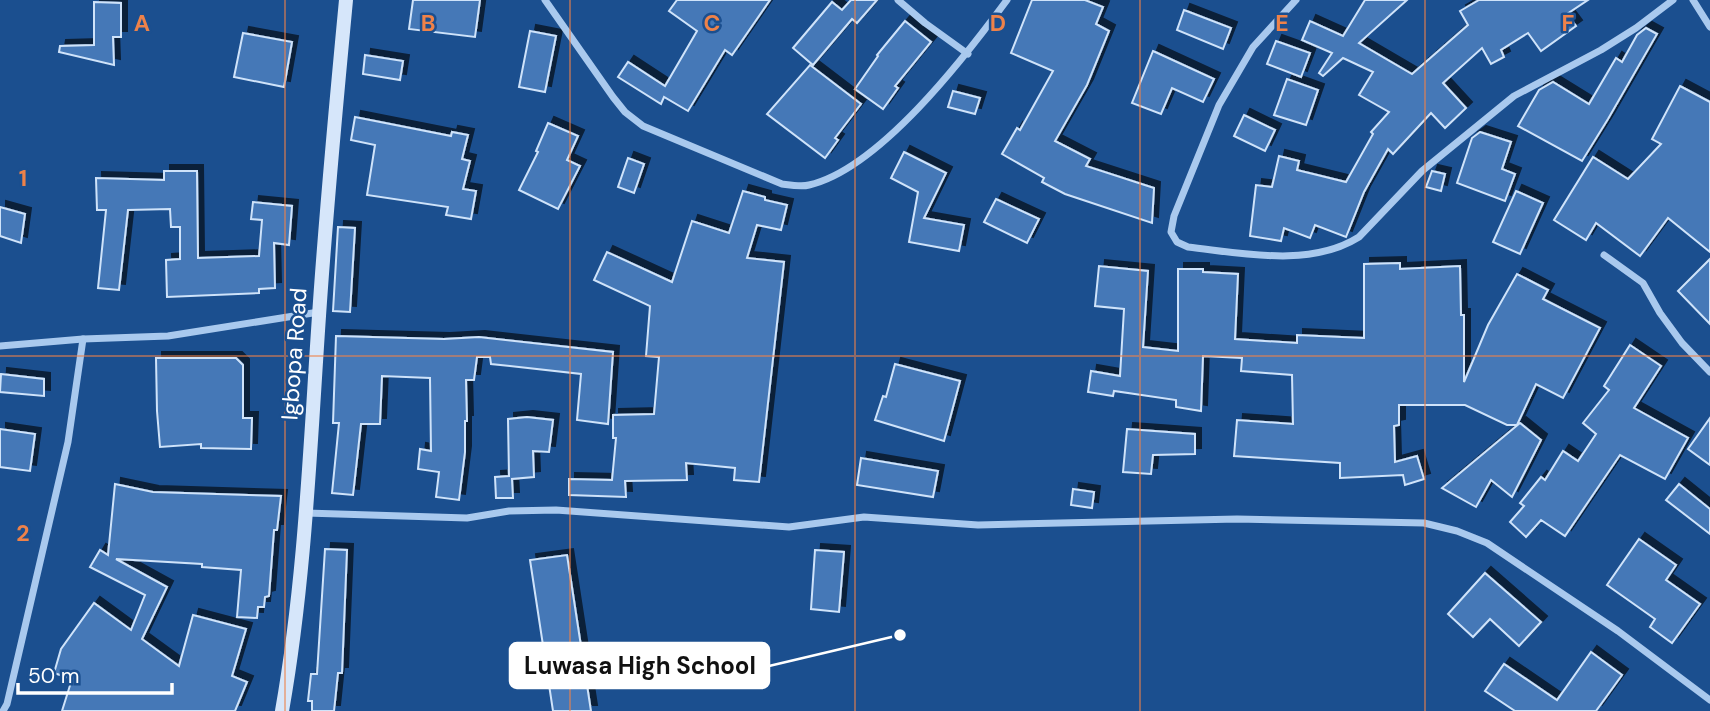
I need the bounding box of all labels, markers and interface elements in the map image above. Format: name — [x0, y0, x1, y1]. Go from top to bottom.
text: A — [134, 8, 150, 38]
text: B — [421, 8, 435, 38]
text: C — [704, 8, 720, 38]
text: D — [990, 8, 1006, 38]
text: E — [1275, 8, 1289, 38]
text: F — [1562, 8, 1575, 38]
text: 1 — [19, 163, 27, 193]
street label: Igbopa Road — [274, 287, 314, 421]
text: 2 — [16, 518, 30, 548]
callout: Luwasa High School — [510, 643, 769, 688]
text: Luwasa High School — [524, 650, 756, 681]
scale bar — [18, 652, 172, 696]
text: 50 m — [28, 662, 79, 690]

